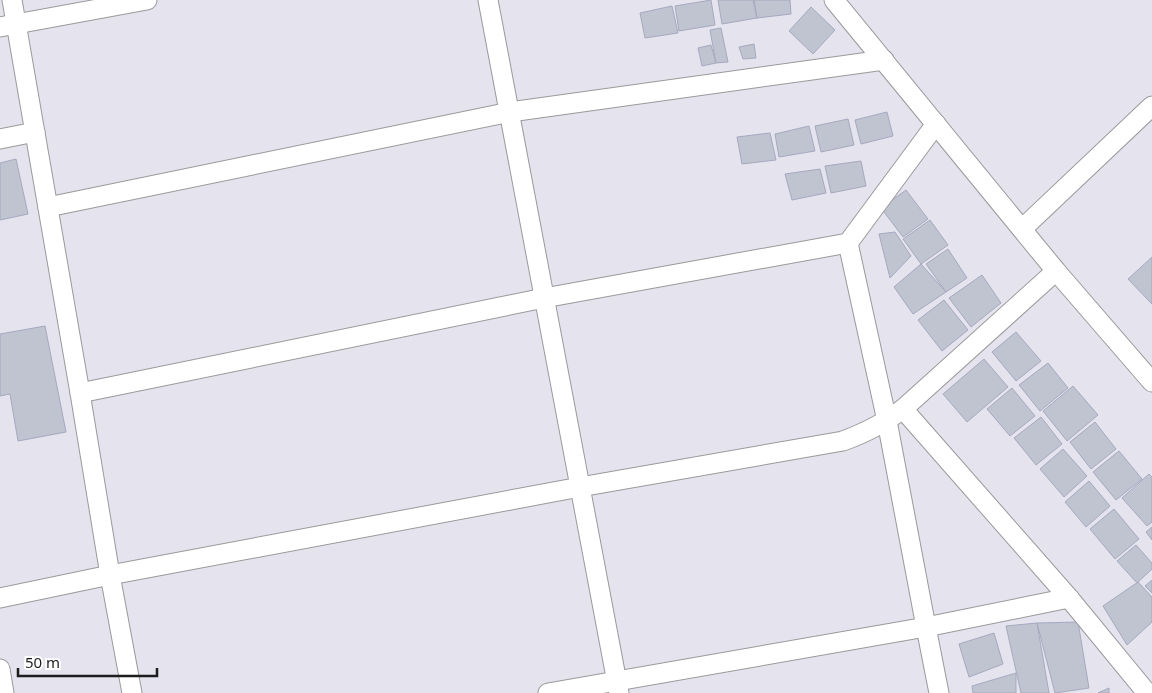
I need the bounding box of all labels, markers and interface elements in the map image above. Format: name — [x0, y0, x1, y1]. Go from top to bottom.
scale bar — [18, 646, 156, 678]
text: 50 m — [25, 652, 60, 672]

